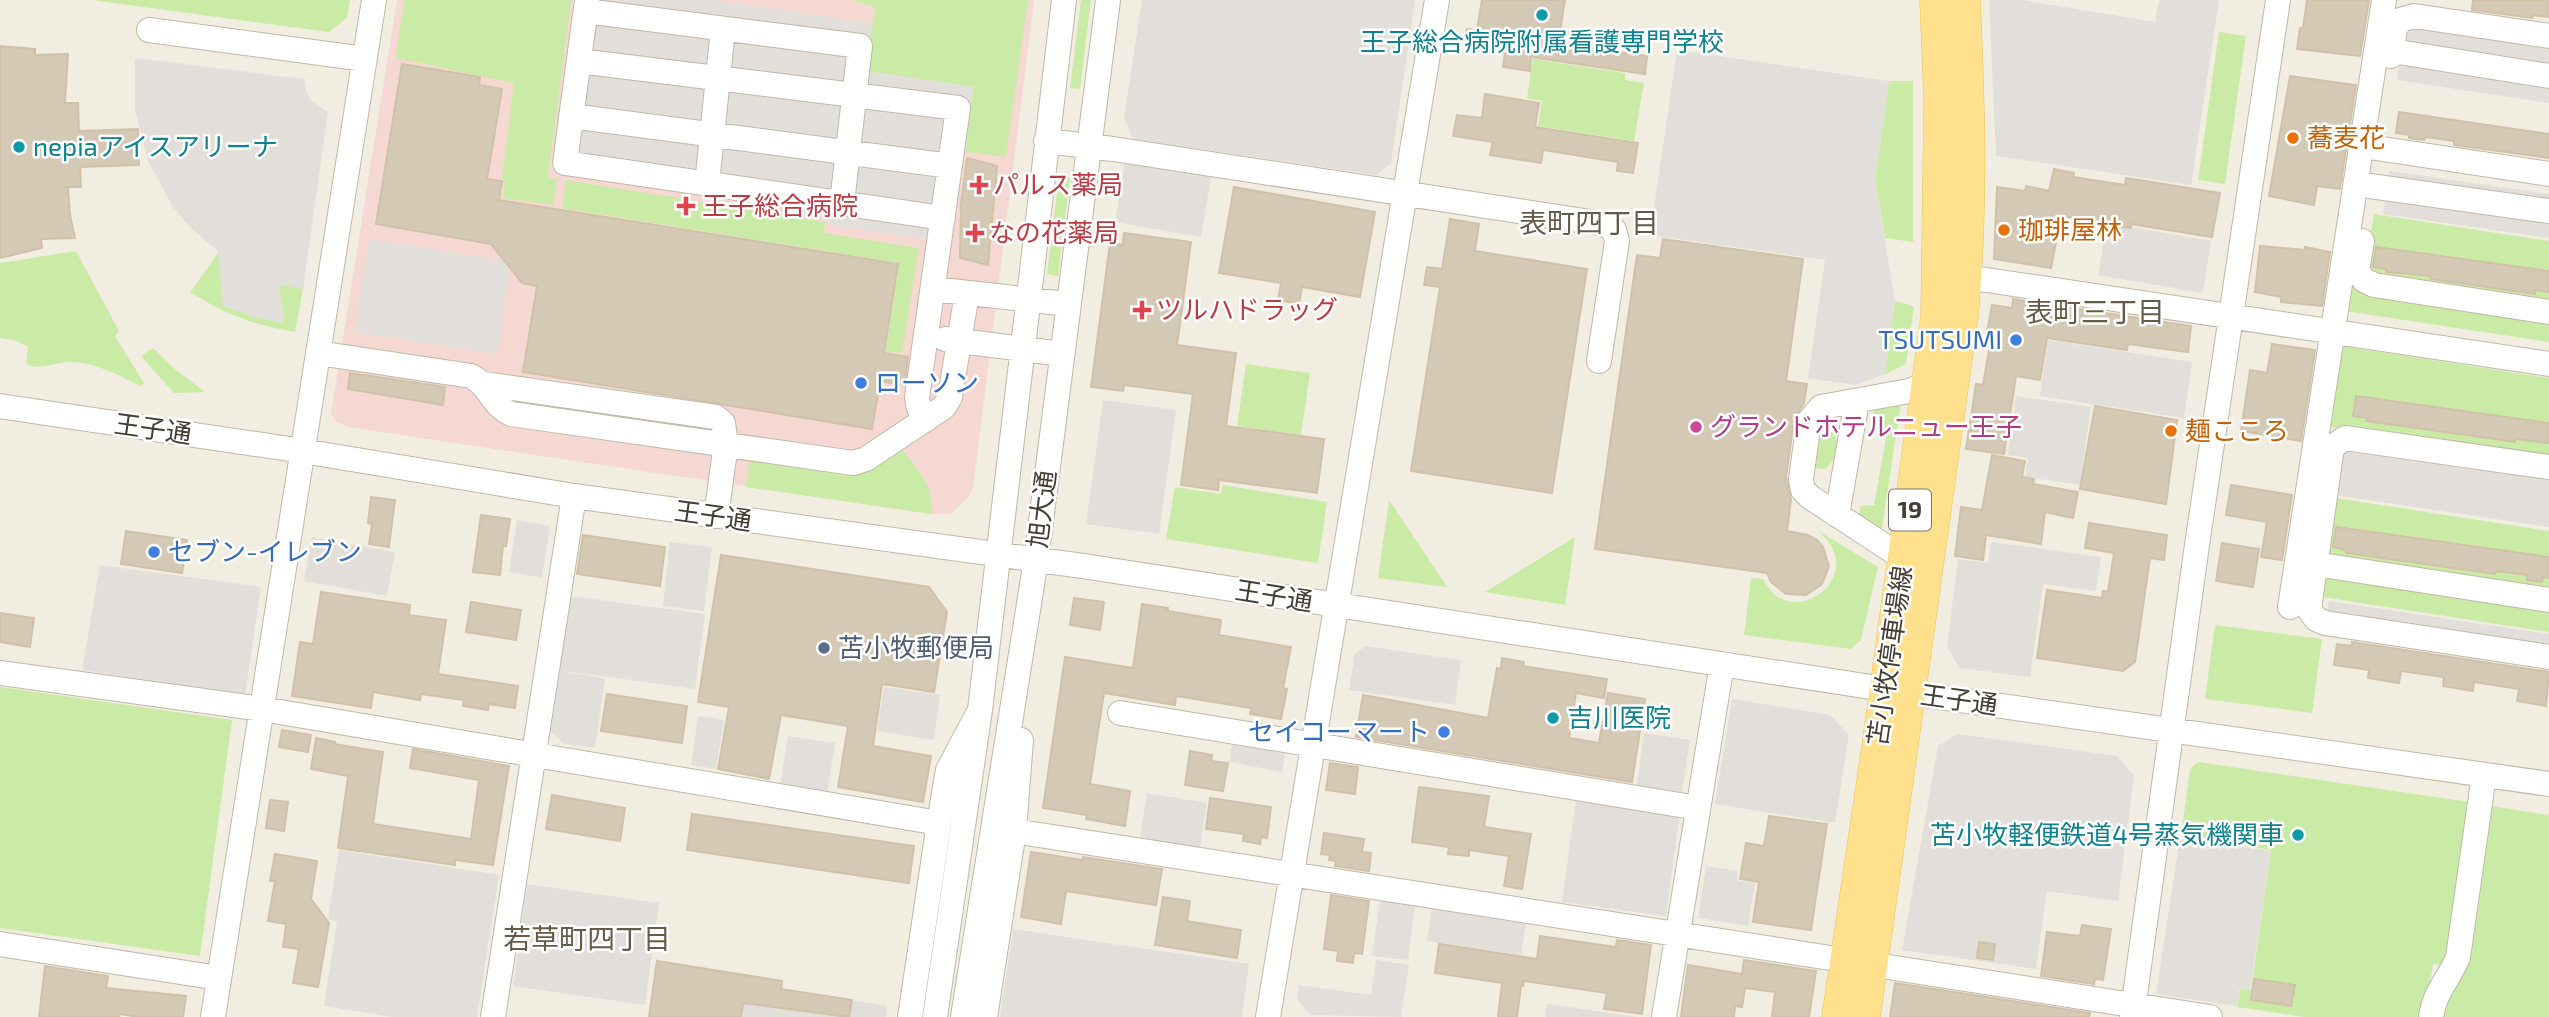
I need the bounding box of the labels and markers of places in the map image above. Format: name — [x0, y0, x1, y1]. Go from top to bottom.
marker: 王子総合病院附属看護専門学校 — [1534, 7, 1550, 23]
place label: 王子総合病院附属看護専門学校 — [1360, 25, 1724, 56]
place label: 蕎麦花 — [2307, 121, 2385, 152]
place label: nepiaアイスアリーナ — [33, 130, 278, 161]
marker: 蕎麦花 — [2285, 130, 2301, 146]
marker: nepiaアイスアリーナ — [11, 139, 27, 155]
place label: パルス薬局 — [993, 168, 1123, 199]
marker: パルス薬局 — [971, 177, 987, 193]
place label: 王子総合病院 — [702, 189, 858, 220]
marker: 王子総合病院 — [676, 196, 696, 216]
place label: 珈琲屋林 — [2018, 213, 2122, 244]
place label: なの花薬局 — [989, 216, 1119, 247]
marker: 珈琲屋林 — [1996, 222, 2012, 238]
marker: なの花薬局 — [967, 225, 983, 241]
place label: ツルハドラッグ — [1156, 293, 1338, 324]
marker: ツルハドラッグ — [1134, 302, 1150, 318]
place label: TSUTSUMI — [1878, 323, 2002, 354]
marker: TSUTSUMI — [2008, 332, 2024, 348]
place label: ローソン — [875, 366, 979, 397]
marker: ローソン — [853, 375, 869, 391]
place label: グランドホテルニュー王子 — [1710, 410, 2022, 441]
place label: 麺こころ — [2185, 414, 2289, 445]
marker: グランドホテルニュー王子 — [1688, 419, 1704, 435]
marker: 麺こころ — [2163, 423, 2179, 439]
place label: セブン-イレブン — [168, 535, 362, 566]
marker: セブン-イレブン — [146, 544, 162, 560]
place label: 苫小牧郵便局 — [838, 631, 994, 662]
marker: 苫小牧郵便局 — [816, 640, 832, 656]
place label: 吉川医院 — [1567, 701, 1671, 732]
marker: 吉川医院 — [1545, 710, 1561, 726]
place label: セイコーマート — [1248, 715, 1430, 746]
marker: セイコーマート — [1436, 724, 1452, 740]
place label: 苫小牧軽便鉄道4号蒸気機関車 — [1930, 818, 2284, 849]
marker: 苫小牧軽便鉄道4号蒸気機関車 — [2290, 827, 2306, 843]

